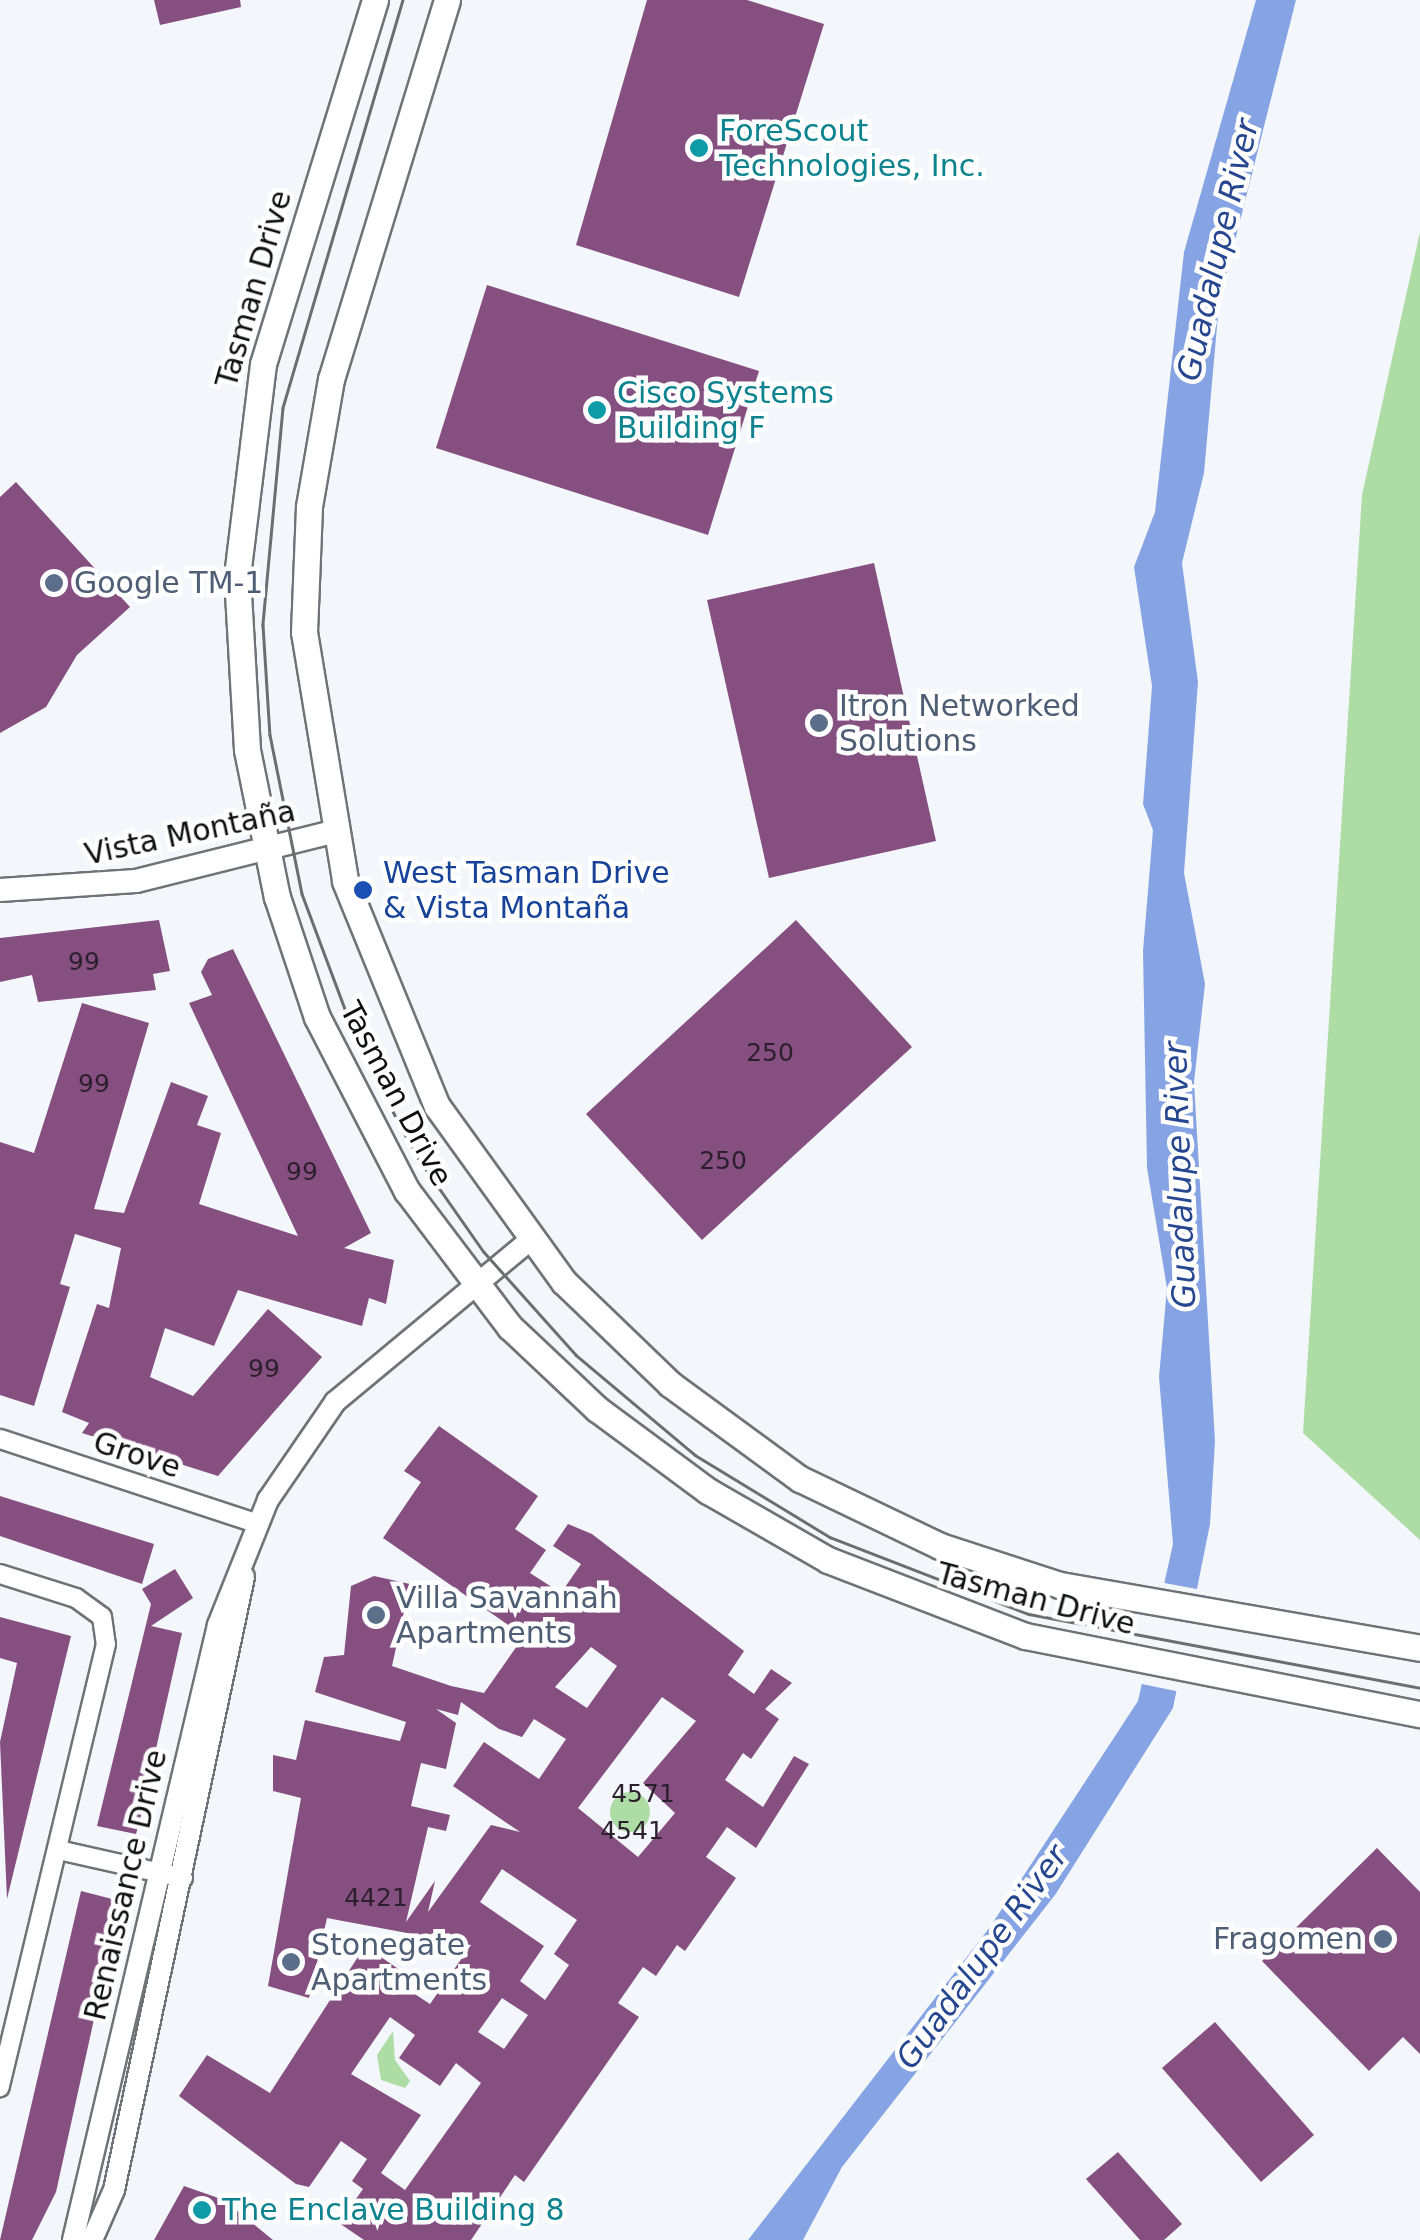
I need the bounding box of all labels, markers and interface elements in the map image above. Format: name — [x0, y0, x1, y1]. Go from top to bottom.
place label: ForeScout Technologies, Inc. — [719, 113, 985, 184]
water label: Guadalupe River — [1169, 116, 1267, 384]
marker: ForeScout Technologies, Inc. — [688, 137, 710, 159]
street label: Tasman Drive — [209, 186, 299, 392]
place label: Cisco Systems Building F — [617, 375, 834, 446]
marker: Cisco Systems Building F — [586, 399, 608, 421]
place label: Google TM-1 — [74, 565, 263, 601]
marker: Google TM-1 — [43, 572, 65, 594]
place label: Itron Networked Solutions — [839, 688, 1080, 758]
marker: Itron Networked Solutions — [808, 712, 830, 734]
street label: Vista Montaña — [81, 793, 299, 873]
place label: West Tasman Drive & Vista Montaña — [383, 855, 670, 926]
marker: West Tasman Drive & Vista Montaña — [352, 879, 374, 901]
house number: 99 — [68, 947, 100, 977]
street label: Tasman Drive — [332, 996, 460, 1192]
house number: 250 — [746, 1038, 794, 1068]
water label: Guadalupe River — [1156, 1041, 1204, 1309]
house number: 99 — [78, 1069, 110, 1099]
house number: 250 — [699, 1146, 747, 1176]
house number: 99 — [286, 1157, 318, 1187]
house number: 99 — [248, 1354, 280, 1384]
street label: Grove — [89, 1424, 185, 1486]
street label: Tasman Drive — [933, 1555, 1139, 1643]
place label: Villa Savannah Apartments — [396, 1580, 618, 1650]
marker: Villa Savannah Apartments — [365, 1604, 387, 1626]
street label: Renaissance Drive — [77, 1746, 175, 2024]
house number: 4571 — [611, 1779, 675, 1809]
house number: 4541 — [600, 1816, 664, 1846]
water label: Guadalupe River — [888, 1838, 1076, 2076]
house number: 4421 — [344, 1883, 408, 1913]
place label: Fragomen — [1213, 1921, 1363, 1957]
place label: Stonegate Apartments — [311, 1927, 487, 1998]
marker: Fragomen — [1372, 1928, 1394, 1950]
marker: Stonegate Apartments — [280, 1951, 302, 1973]
place label: The Enclave Building 8 — [222, 2192, 565, 2228]
marker: The Enclave Building 8 — [191, 2199, 213, 2221]

